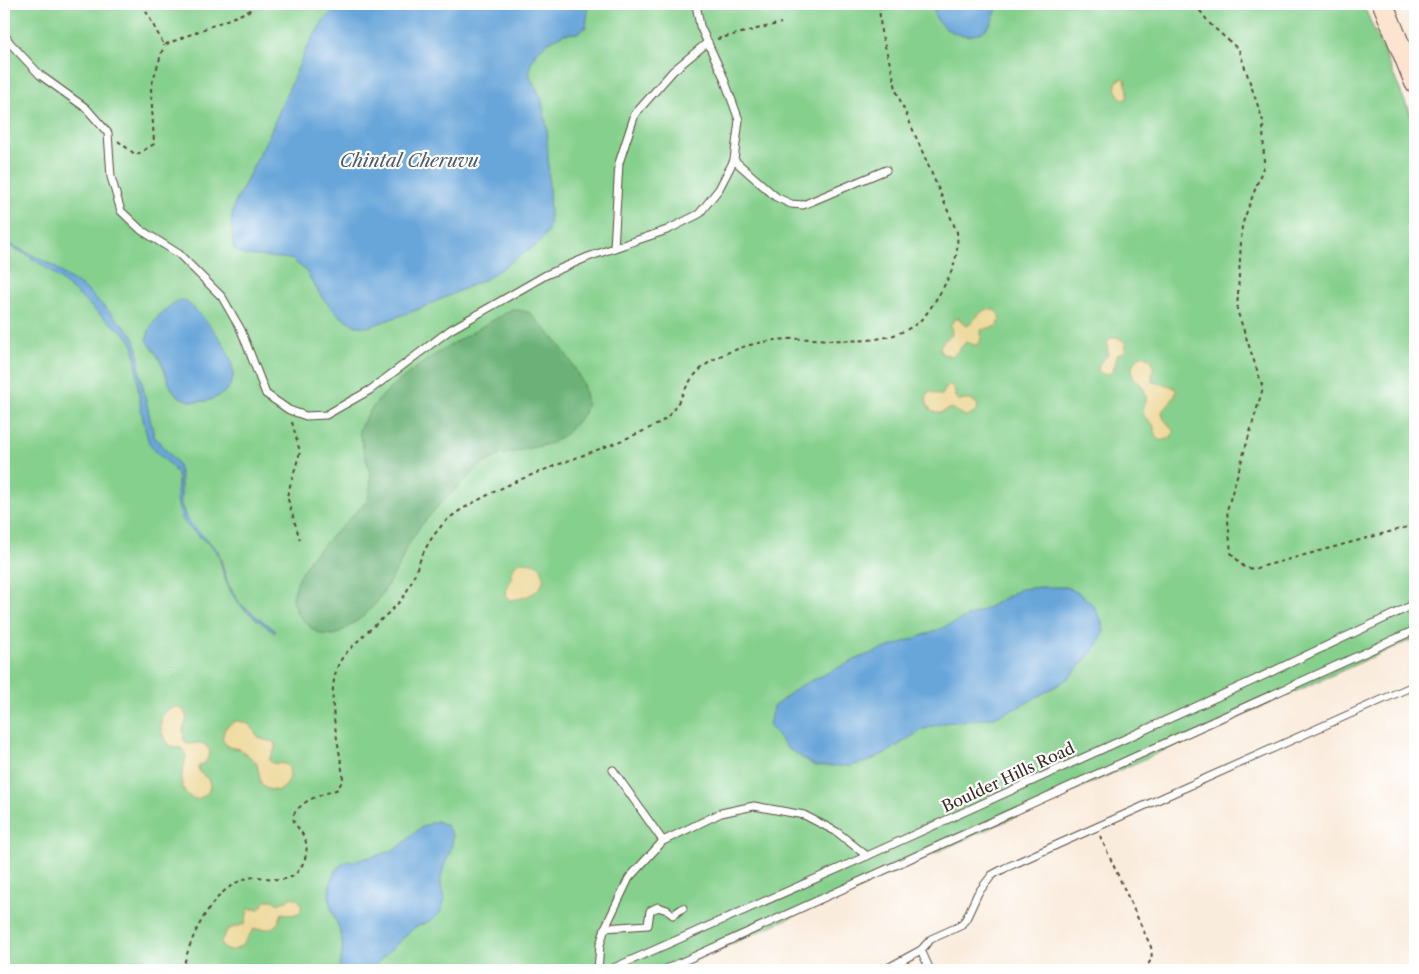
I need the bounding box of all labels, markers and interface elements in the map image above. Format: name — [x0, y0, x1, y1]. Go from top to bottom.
water label: Chintal Cheruvu — [340, 150, 479, 172]
street label: Boulder Hills Road — [939, 737, 1078, 816]

